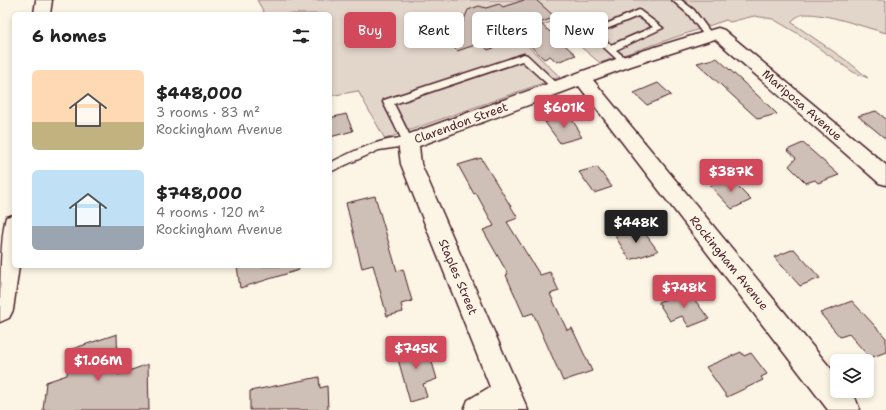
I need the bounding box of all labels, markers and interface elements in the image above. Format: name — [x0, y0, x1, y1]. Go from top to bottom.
chip: Buy — [344, 12, 396, 48]
chip: Rent — [404, 12, 464, 48]
chip: Filters — [472, 12, 542, 48]
chip: New — [550, 12, 608, 48]
text: 6 homes — [32, 25, 107, 47]
icon: filters — [290, 25, 312, 47]
street label: Mariposa Avenue — [759, 66, 845, 144]
text: $448,000 — [156, 82, 242, 104]
icon: home — [64, 86, 112, 134]
pin: $601K — [536, 95, 592, 129]
street label: Clarendon Street — [412, 99, 510, 147]
text: $601K — [543, 99, 585, 116]
text: 3 rooms · 83 m² — [156, 104, 260, 121]
text: Rockingham Avenue — [156, 121, 283, 138]
pin: $387K — [703, 159, 759, 193]
text: $387K — [709, 163, 753, 180]
text: $748,000 — [156, 182, 242, 204]
icon: home — [64, 186, 112, 234]
text: 4 rooms · 120 m² — [156, 204, 265, 221]
pin: $448K — [608, 210, 664, 244]
street label: Rockingham Avenue — [686, 213, 772, 314]
text: $448K — [614, 214, 658, 231]
text: Rockingham Avenue — [156, 221, 283, 238]
street label: Staples Street — [435, 237, 481, 317]
pin: $748K — [656, 275, 712, 309]
text: $748K — [662, 279, 706, 296]
pin: $745K — [388, 336, 444, 370]
text: $745K — [394, 340, 438, 357]
pin: $1.06M — [65, 348, 131, 382]
text: $1.06M — [74, 352, 122, 369]
map controls — [830, 354, 874, 398]
button: layers — [830, 354, 874, 398]

